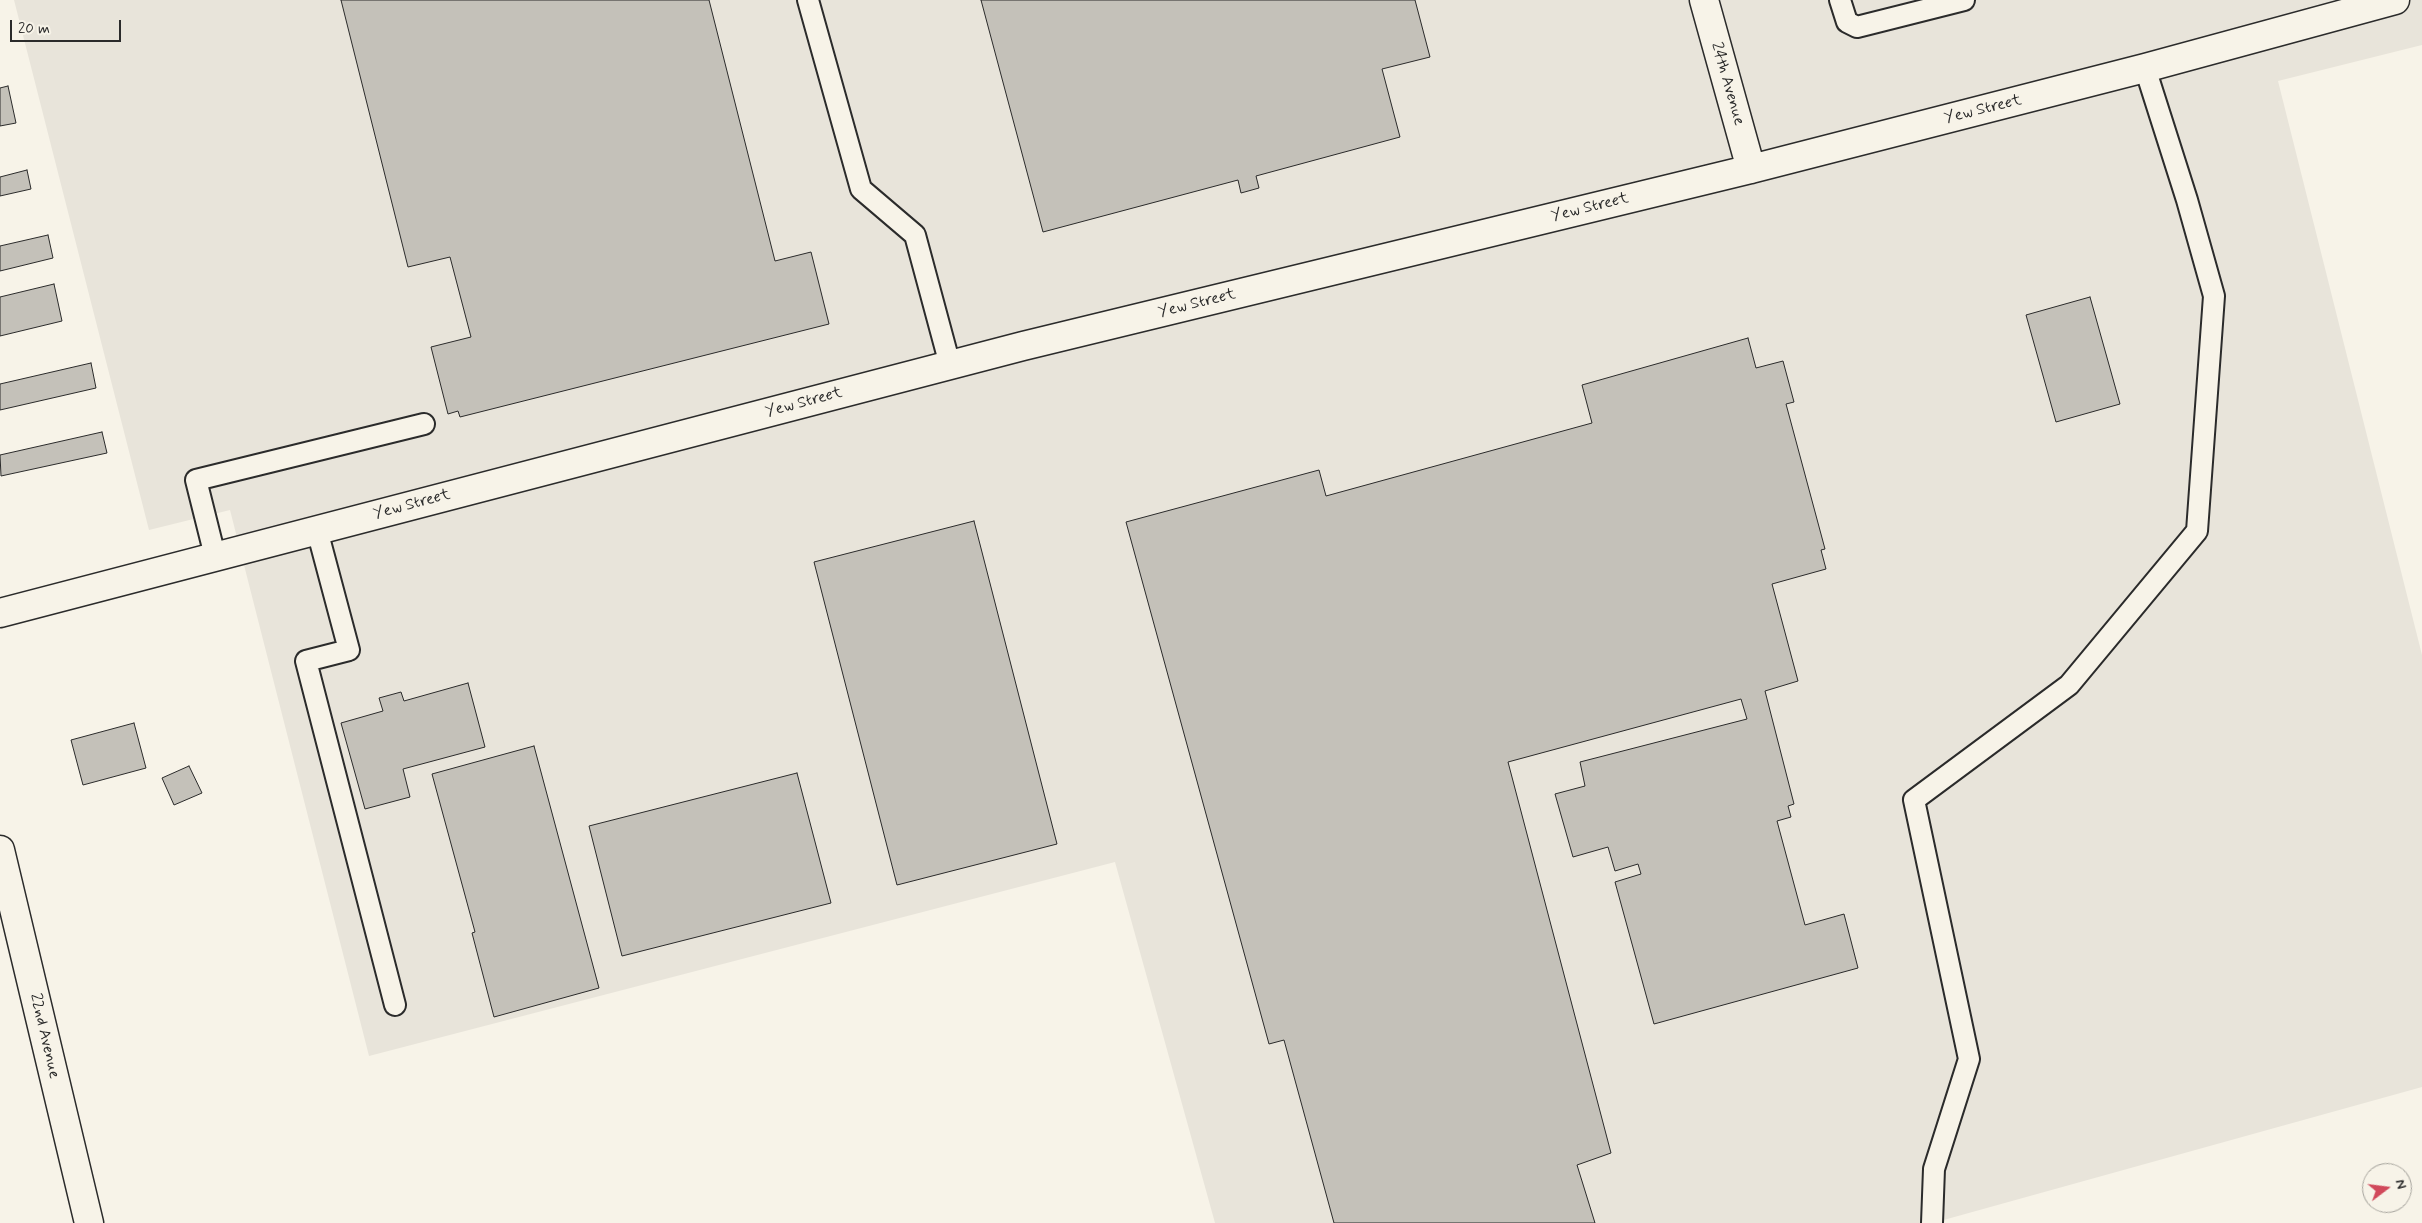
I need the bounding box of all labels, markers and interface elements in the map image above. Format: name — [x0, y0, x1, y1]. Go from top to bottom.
scale bar — [12, 10, 124, 42]
text: 20 m — [18, 19, 50, 39]
street label: 24th Avenue — [1706, 40, 1748, 128]
street label: Yew Street — [1942, 91, 2024, 129]
street label: Yew Street — [1549, 189, 1631, 227]
street label: Yew Street — [1156, 285, 1238, 323]
street label: Yew Street — [763, 384, 845, 422]
street label: Yew Street — [371, 486, 453, 524]
street label: 22nd Avenue — [25, 992, 63, 1080]
north arrow — [2362, 1163, 2412, 1213]
text: N — [2391, 1178, 2410, 1191]

